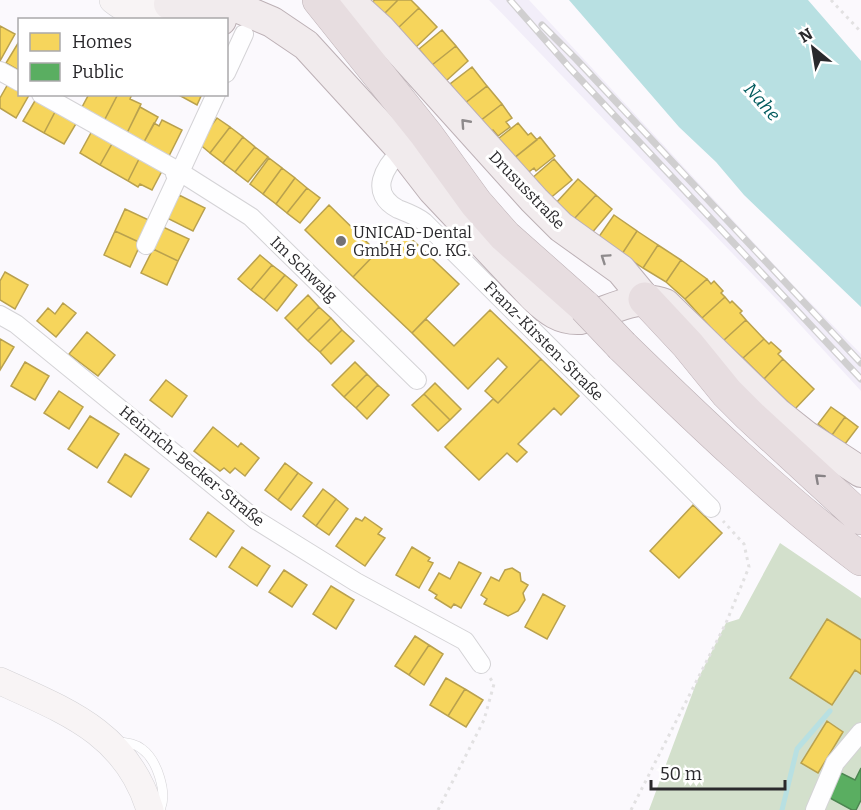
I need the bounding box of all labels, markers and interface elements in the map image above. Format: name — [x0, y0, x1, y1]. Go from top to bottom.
legend — [18, 18, 228, 96]
north arrow — [783, 18, 843, 78]
text: N — [796, 24, 816, 47]
text: Homes — [72, 31, 132, 53]
text: Public — [72, 61, 124, 83]
water label: Nahe — [739, 78, 785, 126]
one-way arrow — [461, 120, 472, 130]
street label: Drususstraße — [485, 147, 569, 233]
place label: UNICAD-Dental GmbH & Co. KG. — [353, 223, 472, 260]
street label: Im Schwalg — [267, 232, 341, 306]
marker: UNICAD-Dental GmbH & Co. KG. — [334, 234, 348, 248]
one-way arrow — [600, 254, 611, 265]
street label: Franz-Kirsten-Straße — [480, 277, 608, 405]
street label: Heinrich-Becker-Straße — [116, 402, 268, 530]
one-way arrow — [815, 474, 825, 485]
scale bar — [651, 753, 784, 791]
text: 50 m — [660, 763, 702, 785]

